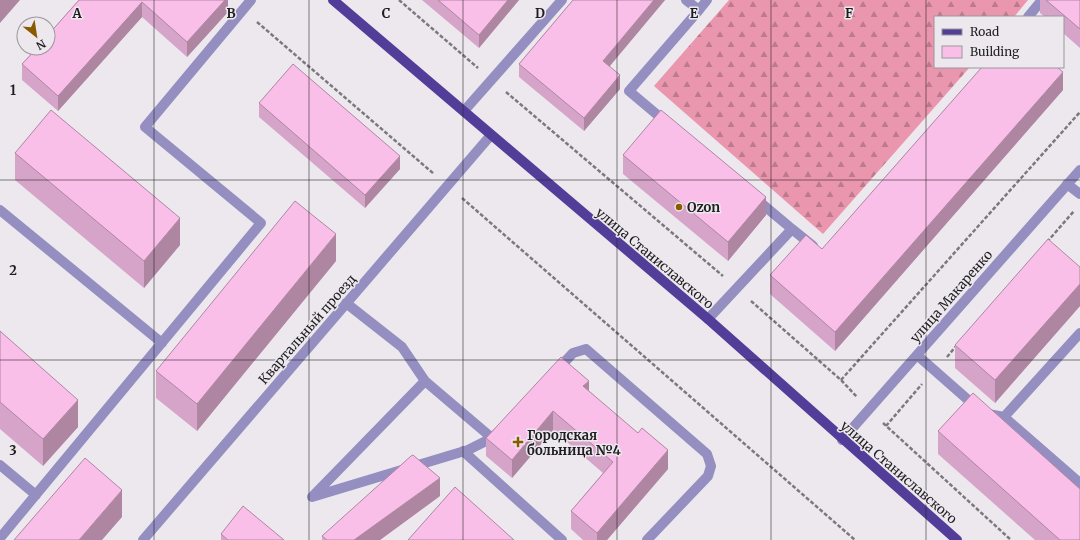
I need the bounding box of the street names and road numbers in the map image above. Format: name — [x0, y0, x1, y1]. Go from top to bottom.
street label: улица Станиславского — [592, 204, 717, 313]
street label: улица Макаренко — [906, 246, 997, 346]
street label: Квартальный проезд — [255, 271, 360, 388]
street label: улица Станиславского — [837, 417, 961, 528]

